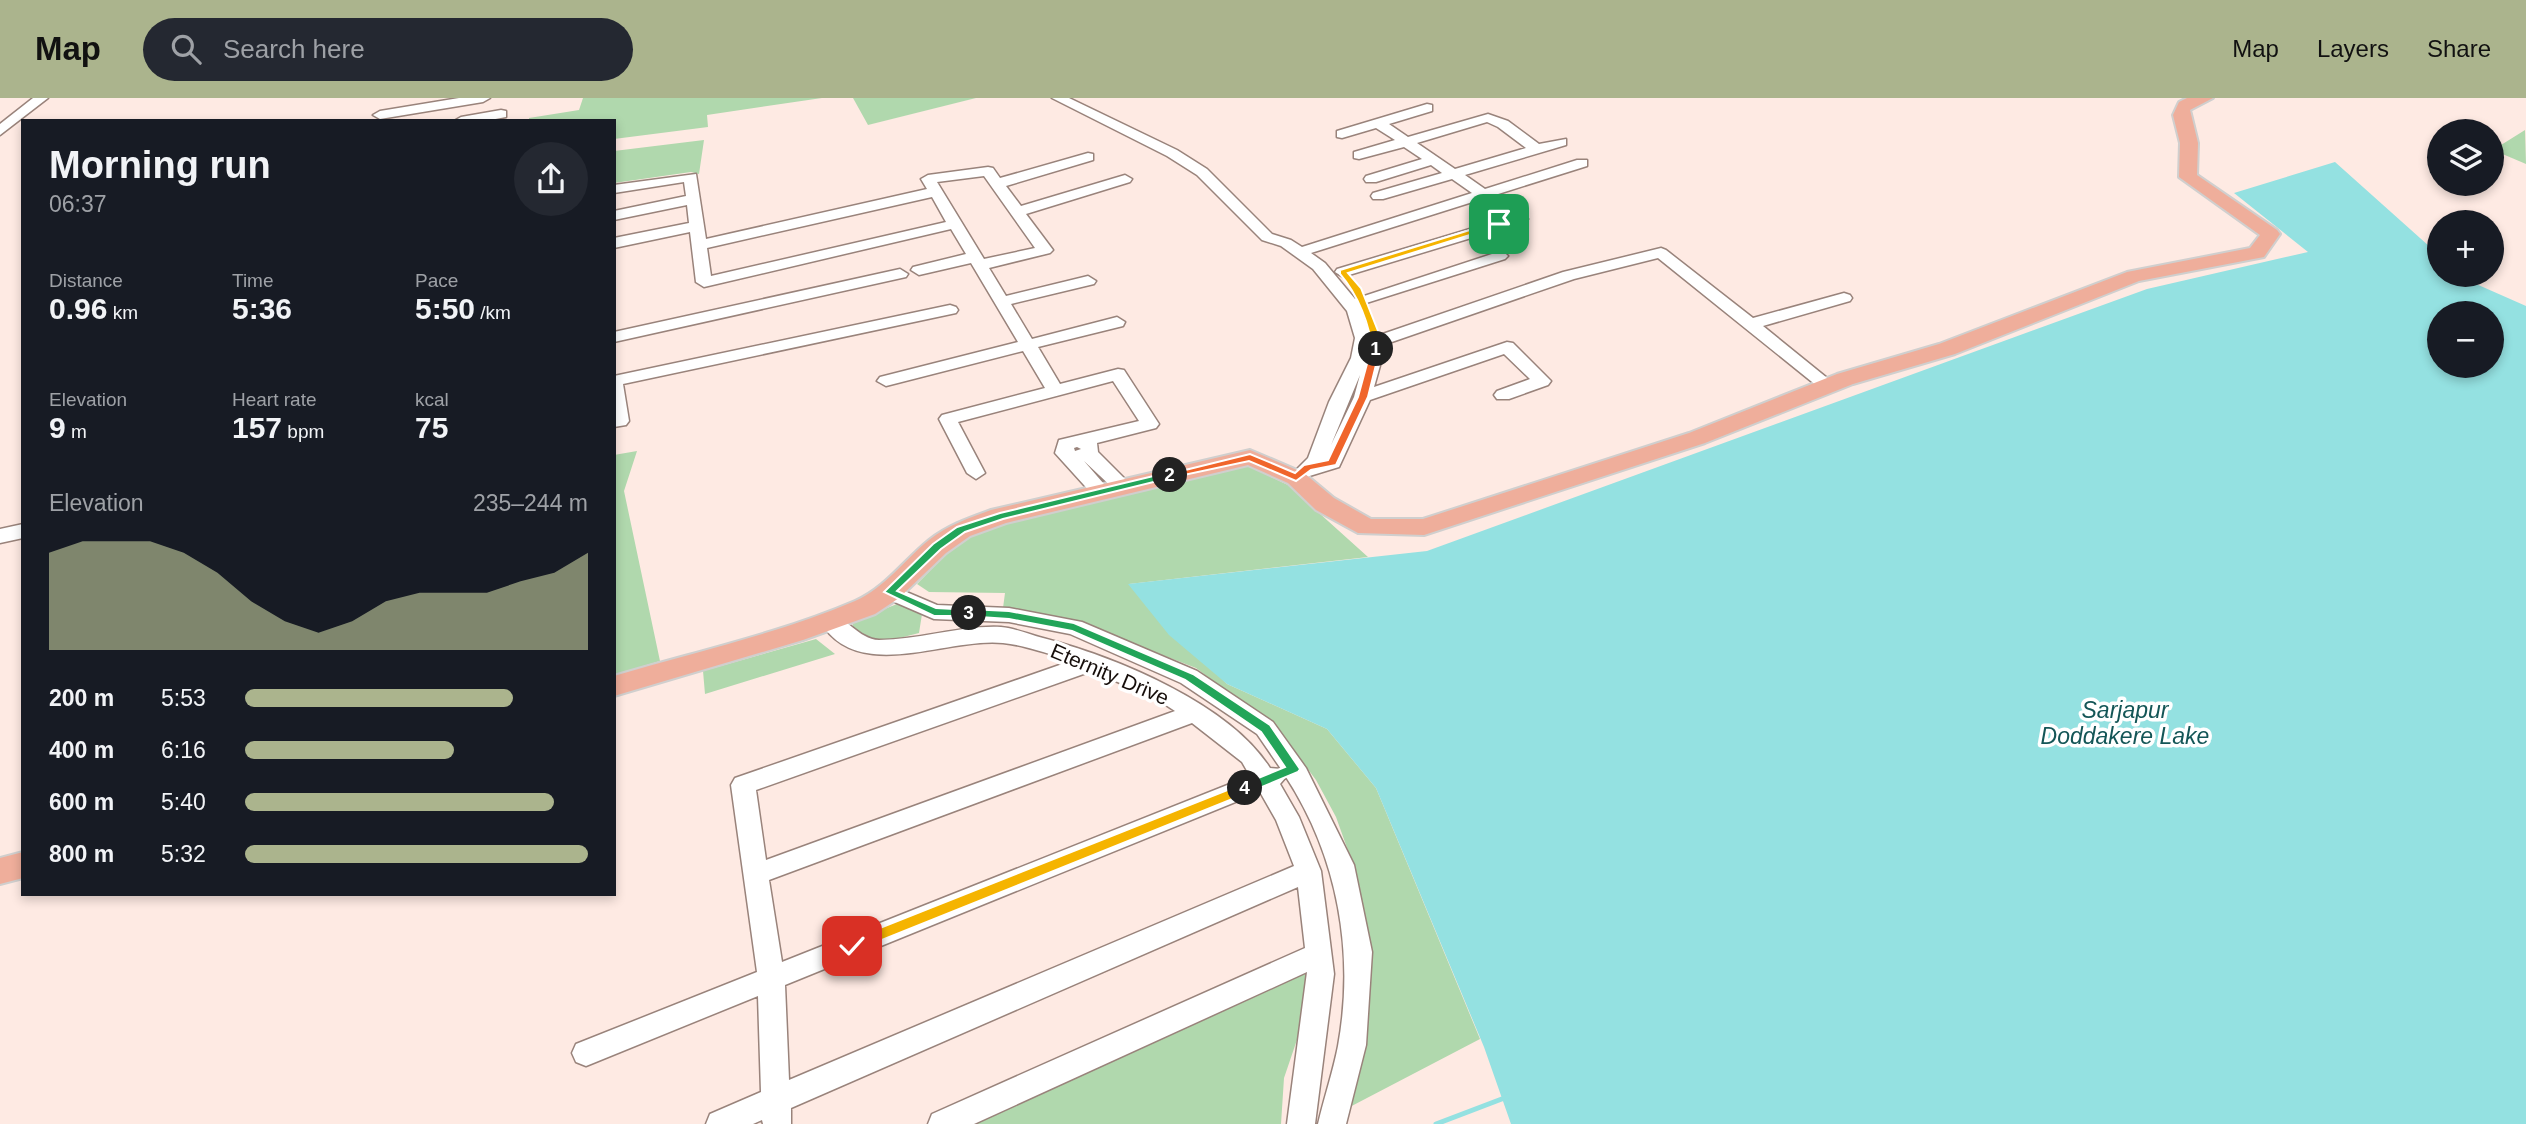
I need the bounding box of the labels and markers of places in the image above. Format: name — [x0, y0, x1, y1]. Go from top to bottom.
pin — [1469, 194, 1529, 254]
pin: 1 — [1358, 331, 1394, 366]
pin: 2 — [1152, 458, 1188, 492]
pin: 3 — [951, 596, 986, 630]
pin: 4 — [1228, 770, 1262, 806]
pin — [822, 916, 882, 976]

